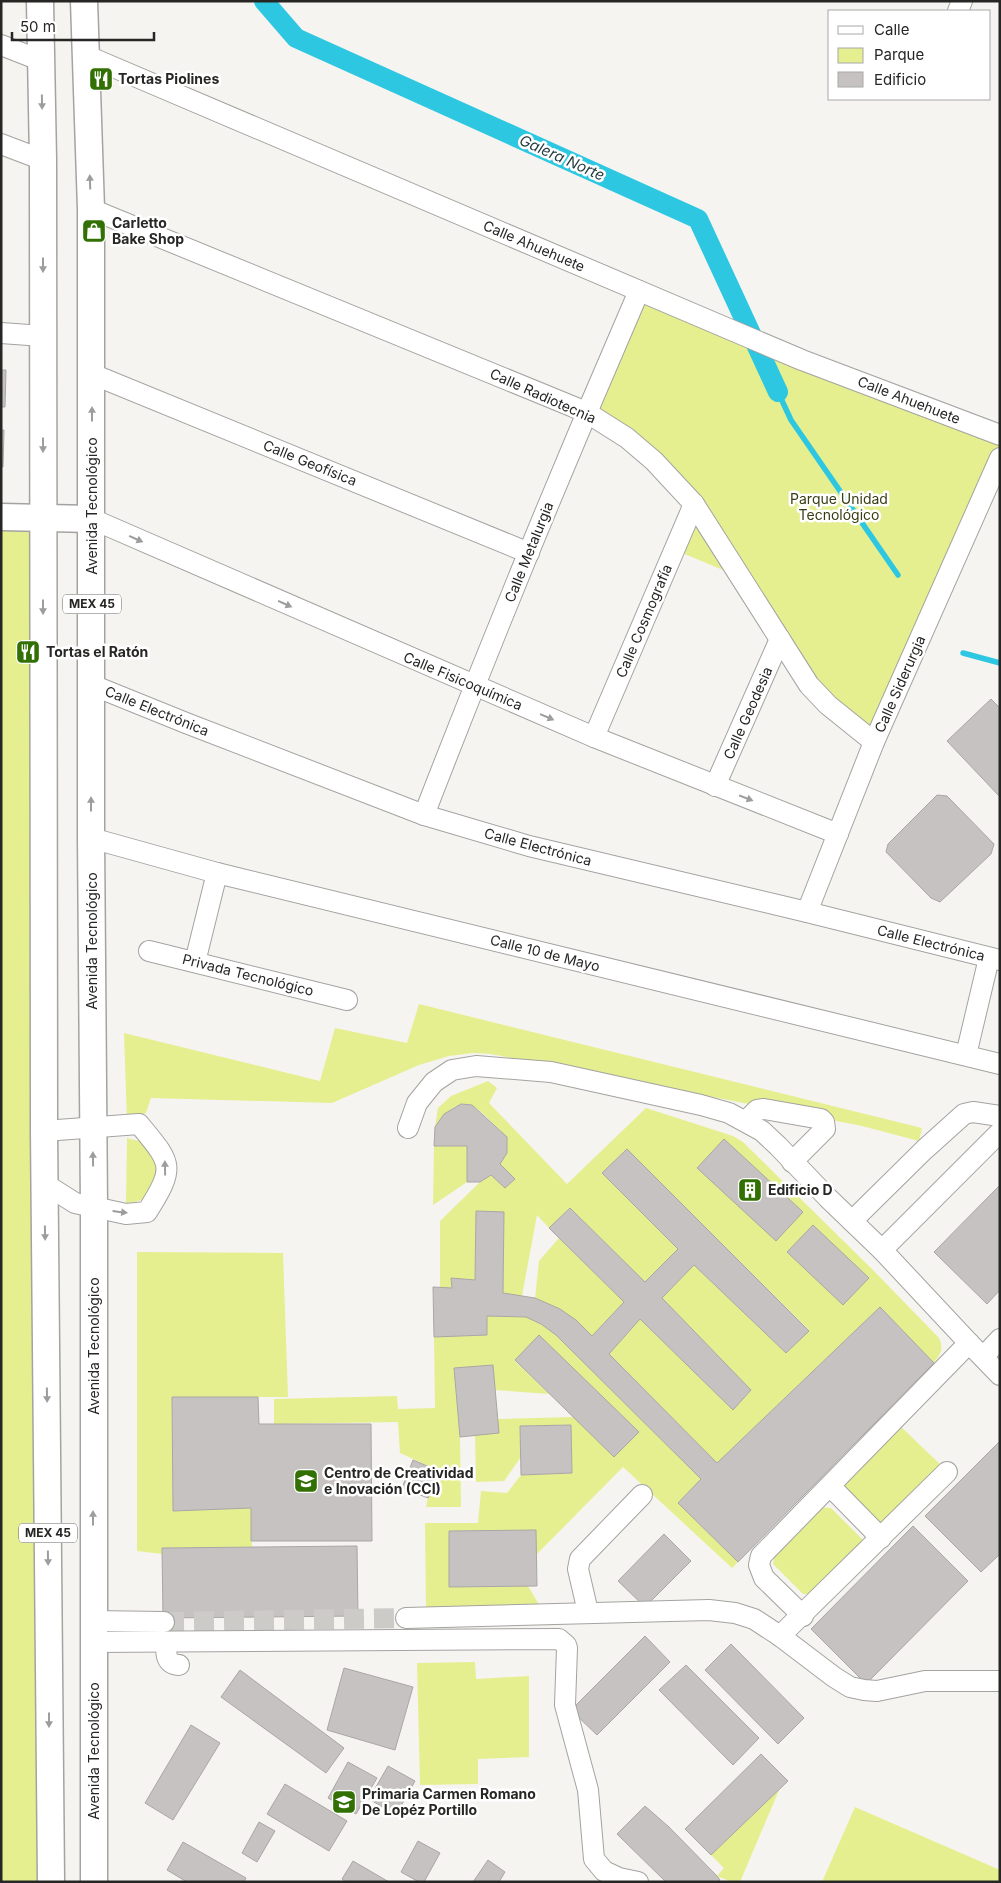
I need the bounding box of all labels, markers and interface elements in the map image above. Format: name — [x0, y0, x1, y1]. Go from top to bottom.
scale bar — [12, 10, 155, 42]
legend — [828, 10, 991, 100]
text: 50 m — [20, 17, 56, 36]
text: Calle — [874, 20, 909, 39]
text: Parque — [874, 45, 924, 64]
restaurant icon: Tortas Piolines — [88, 66, 114, 92]
place label: Tortas Piolines — [118, 70, 219, 87]
text: Edificio — [874, 70, 926, 89]
one-way arrow — [38, 95, 46, 111]
water label: Galera Norte — [517, 130, 608, 185]
one-way arrow — [86, 173, 94, 189]
place label: Carletto Bake Shop — [112, 214, 184, 247]
street label: Calle Ahuehuete — [481, 216, 588, 275]
shop icon: Carletto Bake Shop — [81, 218, 107, 244]
one-way arrow — [39, 257, 47, 273]
street label: Calle Radiotecnia — [488, 365, 599, 427]
street label: Calle Ahuehuete — [855, 372, 963, 427]
one-way arrow — [88, 406, 96, 422]
street label: Calle Geofísica — [261, 436, 359, 489]
one-way arrow — [39, 437, 47, 453]
street label: Avenida Tecnológico — [83, 437, 100, 575]
park label: Parque Unidad Tecnológico — [790, 490, 888, 523]
street label: Calle Metalurgia — [501, 499, 556, 605]
one-way arrow — [129, 535, 143, 543]
street label: Calle Cosmografía — [612, 561, 675, 680]
road number: MEX 45 — [63, 594, 121, 614]
one-way arrow — [39, 600, 47, 616]
one-way arrow — [278, 600, 292, 608]
street label: Calle Siderurgia — [871, 633, 929, 735]
restaurant icon: Tortas el Ratón — [15, 639, 41, 665]
place label: Tortas el Ratón — [46, 643, 148, 660]
street label: Calle Fisicoquímica — [401, 648, 525, 713]
street label: Calle Geodesia — [720, 664, 776, 762]
street label: Calle Electrónica — [103, 682, 212, 739]
one-way arrow — [540, 713, 555, 721]
one-way arrow — [739, 794, 754, 802]
one-way arrow — [87, 796, 95, 812]
street label: Calle Electrónica — [483, 824, 594, 869]
street label: Avenida Tecnológico — [83, 872, 100, 1010]
street label: Calle Electrónica — [875, 921, 987, 964]
street label: Calle 10 de Mayo — [489, 931, 602, 974]
street label: Privada Tecnológico — [181, 950, 316, 999]
one-way arrow — [89, 1151, 97, 1167]
one-way arrow — [161, 1159, 169, 1175]
building icon: Edificio D — [737, 1177, 763, 1203]
place label: Edificio D — [768, 1181, 833, 1198]
one-way arrow — [113, 1208, 129, 1216]
one-way arrow — [41, 1225, 49, 1241]
street label: Avenida Tecnológico — [85, 1277, 102, 1415]
one-way arrow — [43, 1388, 51, 1404]
place label: Centro de Creatividad e Inovación (CCI) — [324, 1464, 474, 1497]
school or university icon: Centro de Creatividad e Inovación (CCI) — [293, 1468, 319, 1494]
one-way arrow — [89, 1510, 97, 1526]
road number: MEX 45 — [19, 1524, 77, 1542]
one-way arrow — [44, 1550, 52, 1566]
street label: Avenida Tecnológico — [85, 1682, 102, 1820]
one-way arrow — [46, 1713, 54, 1729]
place label: Primaria Carmen Romano De Lopéz Portillo — [362, 1785, 536, 1818]
school or university icon: Primaria Carmen Romano De Lopéz Portillo — [331, 1789, 357, 1815]

